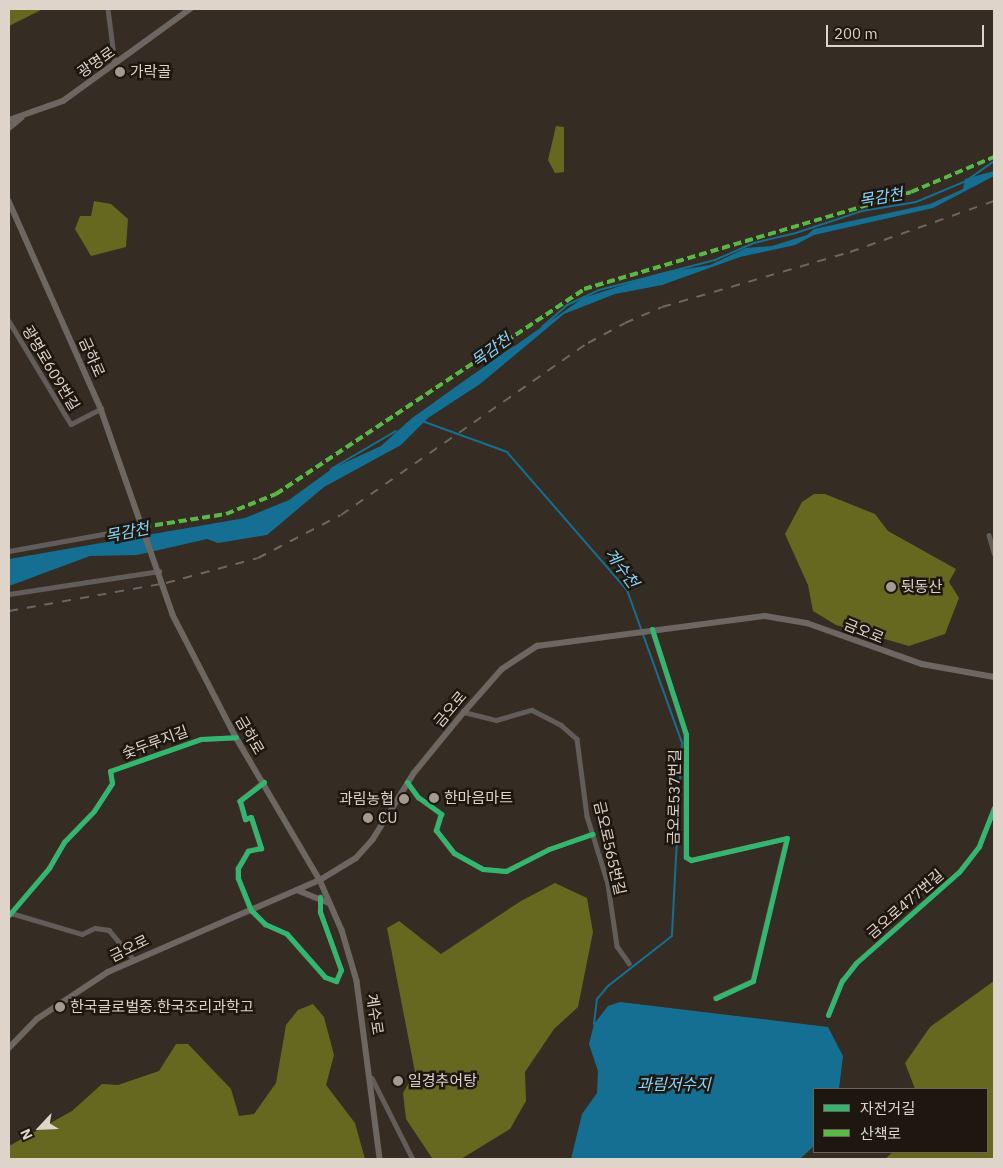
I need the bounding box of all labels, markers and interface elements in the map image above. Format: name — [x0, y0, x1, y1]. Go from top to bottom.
scale bar — [828, 15, 986, 47]
text: 200 m — [834, 24, 878, 43]
street label: 광명로 — [74, 43, 118, 81]
place label: 가락골 — [130, 63, 171, 81]
marker: 가락골 — [114, 66, 126, 78]
water label: 목감천 — [858, 184, 904, 210]
street label: 광명로609번길 — [19, 322, 83, 414]
water label: 목감천 — [467, 329, 515, 371]
street label: 금하로 — [75, 334, 109, 380]
water label: 목감천 — [103, 518, 151, 546]
water label: 계수천 — [601, 544, 643, 592]
place label: 뒷동산 — [901, 578, 942, 596]
marker: 뒷동산 — [885, 581, 897, 593]
street label: 금오로 — [841, 615, 887, 647]
street label: 금오로 — [430, 687, 470, 731]
street label: 금하로 — [232, 713, 268, 757]
street label: 숯두루지길 — [120, 722, 190, 762]
street label: 금오로537번길 — [664, 749, 684, 845]
place label: 한마음마트 — [444, 789, 513, 807]
place label: 과림농협 — [339, 790, 394, 808]
marker: 한마음마트 — [428, 792, 440, 804]
marker: 과림농협 — [398, 793, 410, 805]
street label: 금오로565번길 — [590, 799, 630, 897]
place label: CU — [378, 809, 397, 827]
marker: CU — [362, 812, 374, 824]
street label: 금오로477번길 — [863, 866, 947, 942]
street label: 금오로 — [106, 931, 152, 965]
street label: 계수로 — [363, 992, 387, 1036]
place label: 한국글로벌중.한국조리과학고 — [70, 998, 253, 1016]
marker: 한국글로벌중.한국조리과학고 — [54, 1001, 66, 1013]
place label: 일경추어탕 — [408, 1072, 477, 1090]
water label: 과림저수지 — [637, 1074, 711, 1094]
marker: 일경추어탕 — [392, 1075, 404, 1087]
legend — [813, 1088, 988, 1153]
text: 자전거길 — [860, 1099, 915, 1118]
north arrow — [15, 1103, 65, 1153]
text: 산책로 — [860, 1124, 901, 1143]
text: N — [16, 1126, 37, 1143]

